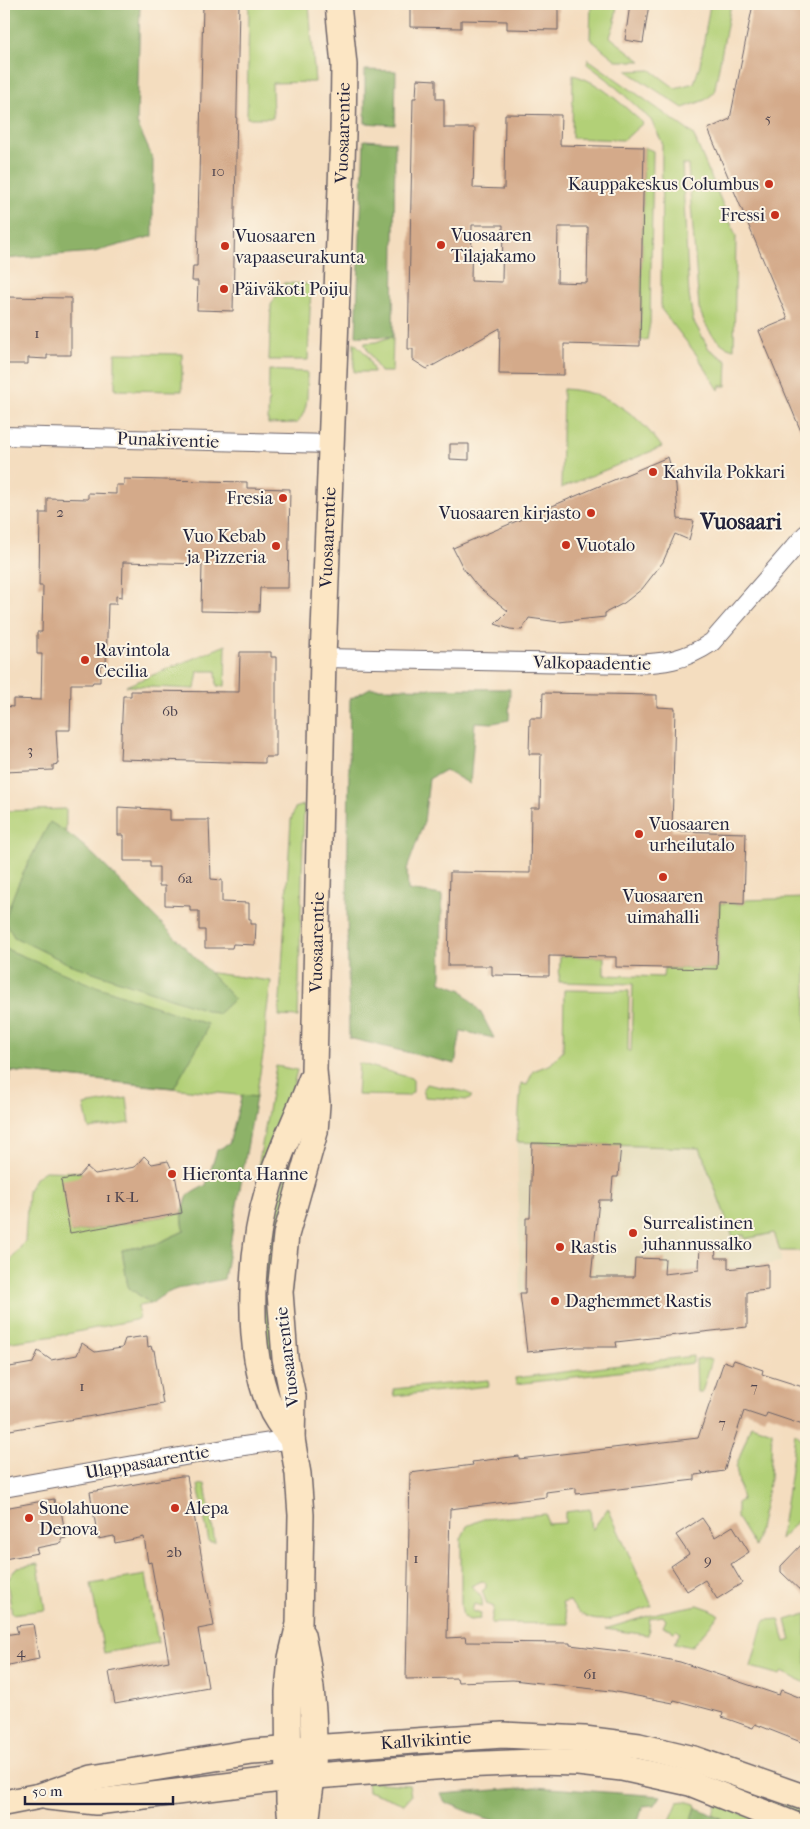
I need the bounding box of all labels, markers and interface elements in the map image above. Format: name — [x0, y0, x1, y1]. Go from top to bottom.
street label: Vuosaarentie — [331, 82, 355, 185]
house number: 5 — [765, 109, 771, 127]
house number: 10 — [211, 162, 225, 180]
place label: Kauppakeskus Columbus — [568, 174, 759, 195]
marker: Kauppakeskus Columbus — [763, 178, 775, 190]
place label: Fressi — [720, 205, 766, 226]
marker: Fressi — [769, 209, 781, 221]
place label: Vuosaaren Tilajakamo — [450, 225, 536, 267]
place label: Vuosaaren vapaaseurakunta — [234, 226, 365, 268]
marker: Vuosaaren Tilajakamo — [435, 239, 447, 251]
marker: Vuosaaren vapaaseurakunta — [219, 240, 231, 252]
place label: Päiväkoti Poiju — [234, 279, 348, 300]
marker: Päiväkoti Poiju — [218, 283, 230, 295]
house number: 1 — [34, 324, 40, 342]
street label: Punakiventie — [116, 428, 220, 453]
place label: Kahvila Pokkari — [663, 462, 786, 483]
marker: Kahvila Pokkari — [647, 466, 659, 478]
street label: Vuosaarentie — [316, 486, 341, 590]
place label: Fresia — [227, 488, 274, 509]
marker: Fresia — [277, 492, 289, 504]
house number: 2 — [56, 503, 64, 521]
place label: Vuosaaren kirjasto — [438, 503, 581, 524]
marker: Vuosaaren kirjasto — [585, 507, 597, 519]
district label: Vuosaari — [699, 509, 782, 535]
place label: Vuo Kebab ja Pizzeria — [182, 526, 267, 568]
place label: Vuotalo — [575, 535, 635, 556]
marker: Vuotalo — [560, 539, 572, 551]
marker: Vuo Kebab ja Pizzeria — [270, 540, 282, 552]
place label: Ravintola Cecilia — [95, 640, 170, 682]
street label: Valkopaadentie — [532, 652, 651, 675]
marker: Ravintola Cecilia — [79, 654, 91, 666]
house number: 6b — [162, 702, 178, 720]
house number: 3 — [27, 741, 33, 759]
place label: Vuosaaren urheilutalo — [648, 814, 735, 856]
marker: Vuosaaren urheilutalo — [633, 828, 645, 840]
house number: 6a — [177, 869, 194, 887]
marker: Vuosaaren uimahalli — [657, 871, 669, 883]
place label: Vuosaaren uimahalli — [622, 886, 704, 928]
street label: Vuosaarentie — [306, 891, 329, 994]
place label: Hieronta Hanne — [182, 1164, 308, 1185]
marker: Hieronta Hanne — [166, 1168, 178, 1180]
house number: 1 K-L — [106, 1188, 138, 1206]
place label: Surrealistinen juhannussalko — [641, 1213, 754, 1255]
marker: Surrealistinen juhannussalko — [627, 1227, 639, 1239]
place label: Rastis — [570, 1237, 617, 1258]
marker: Rastis — [554, 1241, 566, 1253]
place label: Daghemmet Rastis — [565, 1291, 712, 1312]
marker: Daghemmet Rastis — [549, 1295, 561, 1307]
street label: Vuosaarentie — [271, 1305, 304, 1409]
house number: 1 — [79, 1377, 85, 1395]
house number: 7 — [750, 1378, 758, 1396]
house number: 7 — [718, 1414, 726, 1432]
street label: Ulappasaarentie — [83, 1441, 211, 1484]
place label: Suolahuone Denova — [39, 1498, 129, 1540]
place label: Alepa — [184, 1498, 229, 1519]
marker: Alepa — [169, 1502, 181, 1514]
marker: Suolahuone Denova — [23, 1512, 35, 1524]
house number: 2b — [166, 1543, 182, 1561]
house number: 1 — [413, 1549, 419, 1567]
house number: 9 — [704, 1551, 712, 1569]
house number: 4 — [17, 1643, 27, 1661]
house number: 61 — [583, 1665, 597, 1683]
street label: Kallvikintie — [380, 1727, 472, 1754]
scale bar — [25, 1774, 172, 1806]
text: 50 m — [32, 1782, 63, 1800]

